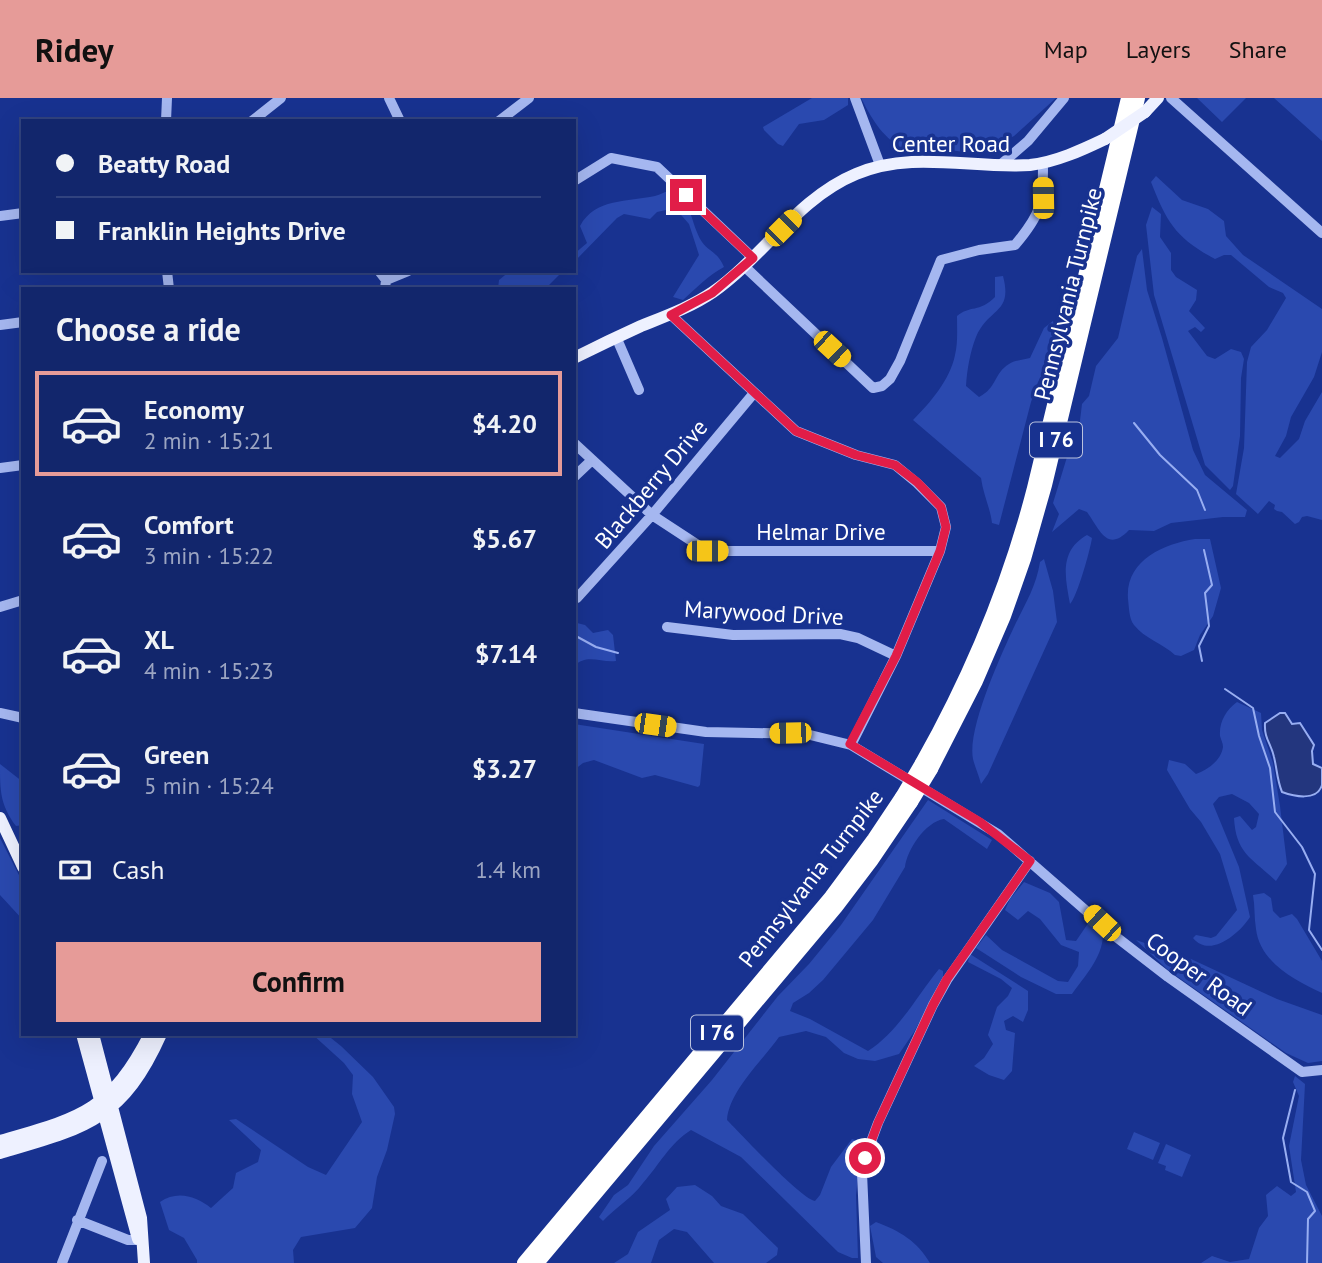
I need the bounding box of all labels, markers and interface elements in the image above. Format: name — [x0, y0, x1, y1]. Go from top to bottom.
text: Ridey — [35, 28, 114, 71]
text: Map — [1044, 34, 1088, 65]
text: Layers — [1126, 34, 1191, 65]
text: Share — [1229, 34, 1287, 65]
street label: Center Road — [892, 129, 1010, 158]
text: Beatty Road — [98, 147, 230, 180]
car — [1033, 177, 1054, 219]
route end — [670, 179, 702, 211]
street label: Pennsylvania Turnpike — [1027, 184, 1108, 403]
car — [761, 206, 806, 250]
text: Franklin Heights Drive — [98, 214, 346, 247]
text: Choose a ride — [56, 308, 241, 350]
car — [810, 327, 855, 371]
icon: car — [60, 392, 123, 455]
text: Economy — [144, 393, 244, 426]
text: $4.20 — [472, 407, 537, 440]
street label: Blackberry Drive — [588, 413, 713, 554]
road number: I 76 — [1030, 422, 1082, 458]
text: 2 min · 15:21 — [144, 426, 274, 455]
icon: car — [60, 507, 123, 570]
text: Comfort — [144, 508, 234, 541]
street label: Helmar Drive — [756, 517, 886, 546]
text: $5.67 — [472, 522, 537, 555]
text: 3 min · 15:22 — [144, 541, 274, 570]
car — [687, 541, 729, 562]
street label: Marywood Drive — [684, 594, 845, 631]
icon: car — [60, 622, 123, 685]
text: XL — [144, 623, 174, 656]
text: $7.14 — [475, 637, 537, 670]
text: 4 min · 15:23 — [144, 656, 274, 685]
car — [633, 712, 678, 738]
car — [769, 722, 812, 744]
icon: car — [60, 737, 123, 800]
text: Green — [144, 738, 209, 771]
text: $3.27 — [472, 752, 537, 785]
text: 5 min · 15:24 — [144, 771, 274, 800]
street label: Pennsylvania Turnpike — [732, 783, 889, 973]
icon: cash — [56, 851, 94, 889]
text: Cash — [112, 853, 164, 886]
text: 1.4 km — [475, 855, 541, 884]
car — [1080, 901, 1125, 945]
street label: Cooper Road — [1141, 925, 1258, 1022]
button: Confirm — [56, 942, 541, 1022]
road number: I 76 — [691, 1016, 743, 1051]
route start — [849, 1142, 881, 1174]

